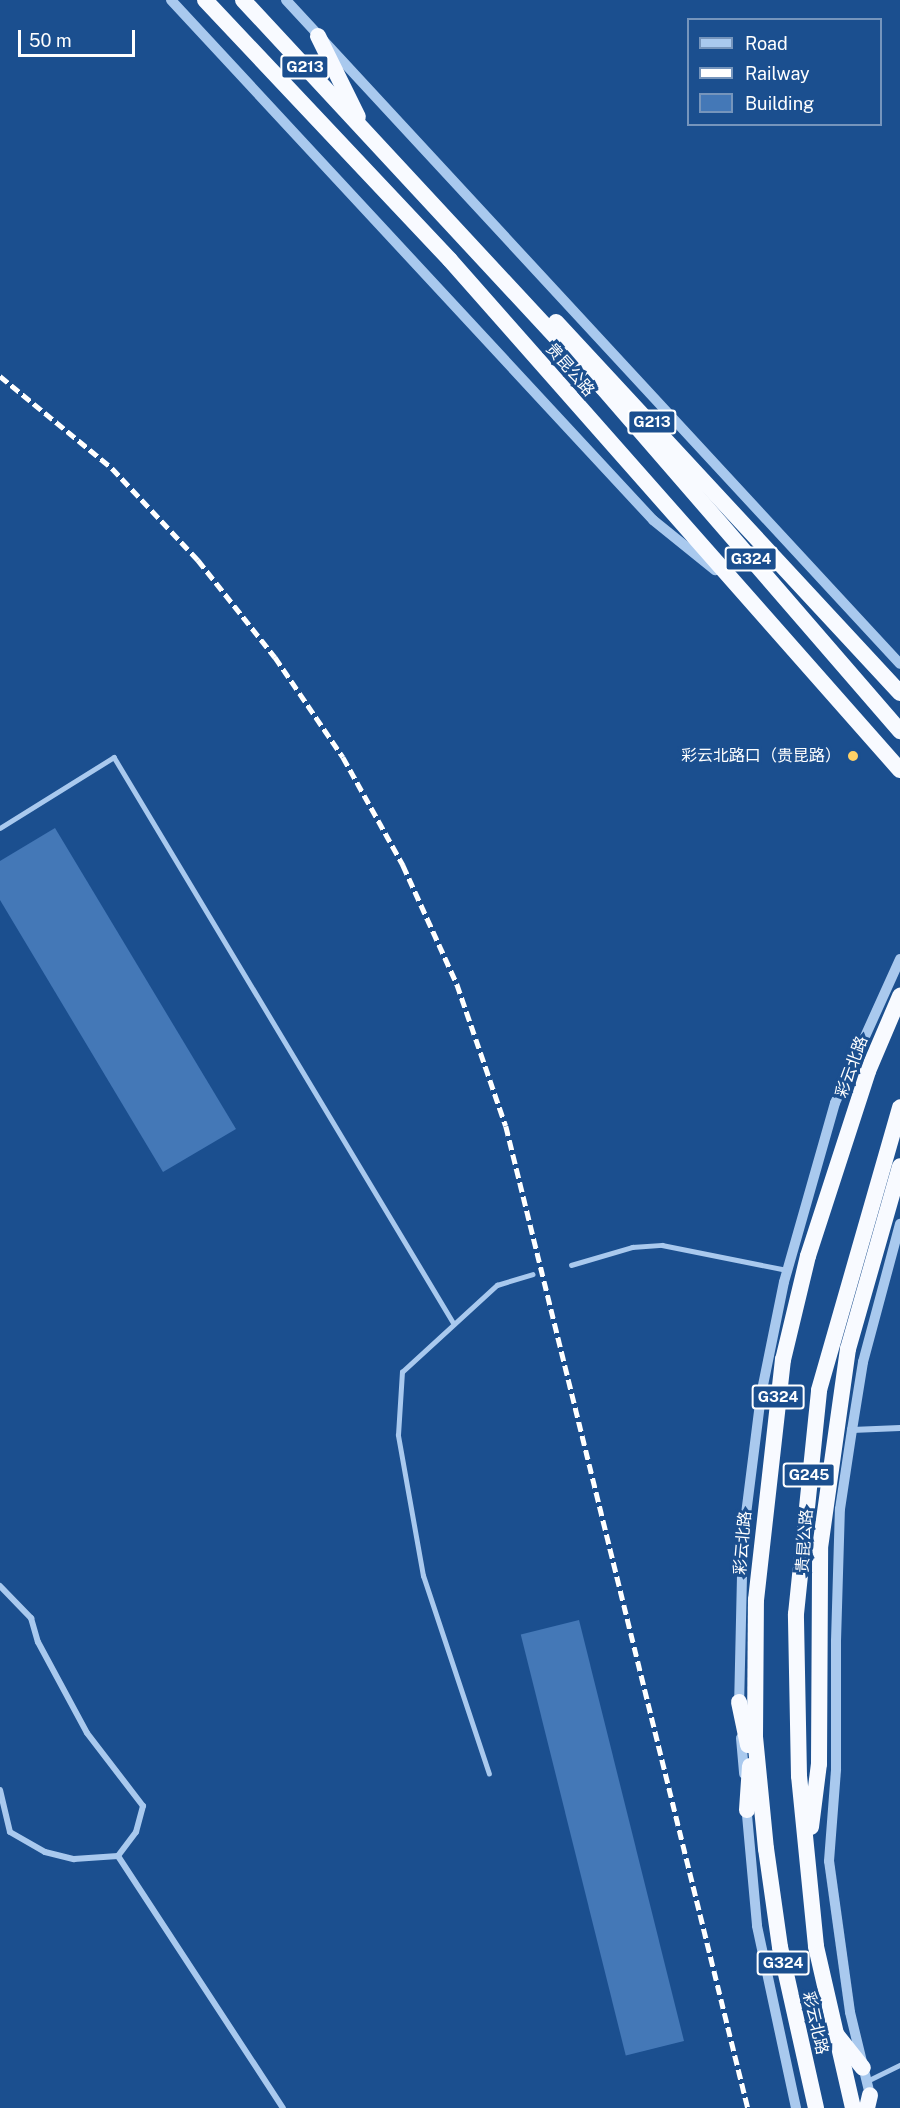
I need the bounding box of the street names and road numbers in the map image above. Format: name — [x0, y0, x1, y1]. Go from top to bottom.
road number: G213 — [280, 55, 330, 79]
street label: 贵昆公路 — [542, 340, 598, 400]
road number: G213 — [626, 410, 678, 434]
road number: G324 — [724, 547, 778, 571]
street label: 彩云北路 — [832, 1034, 872, 1100]
road number: G324 — [751, 1385, 805, 1409]
road number: G245 — [782, 1463, 836, 1487]
street label: 贵昆公路 — [793, 1508, 817, 1574]
street label: 彩云北路 — [731, 1510, 755, 1576]
road number: G324 — [756, 1951, 810, 1975]
street label: 彩云北路 — [798, 1990, 832, 2056]

